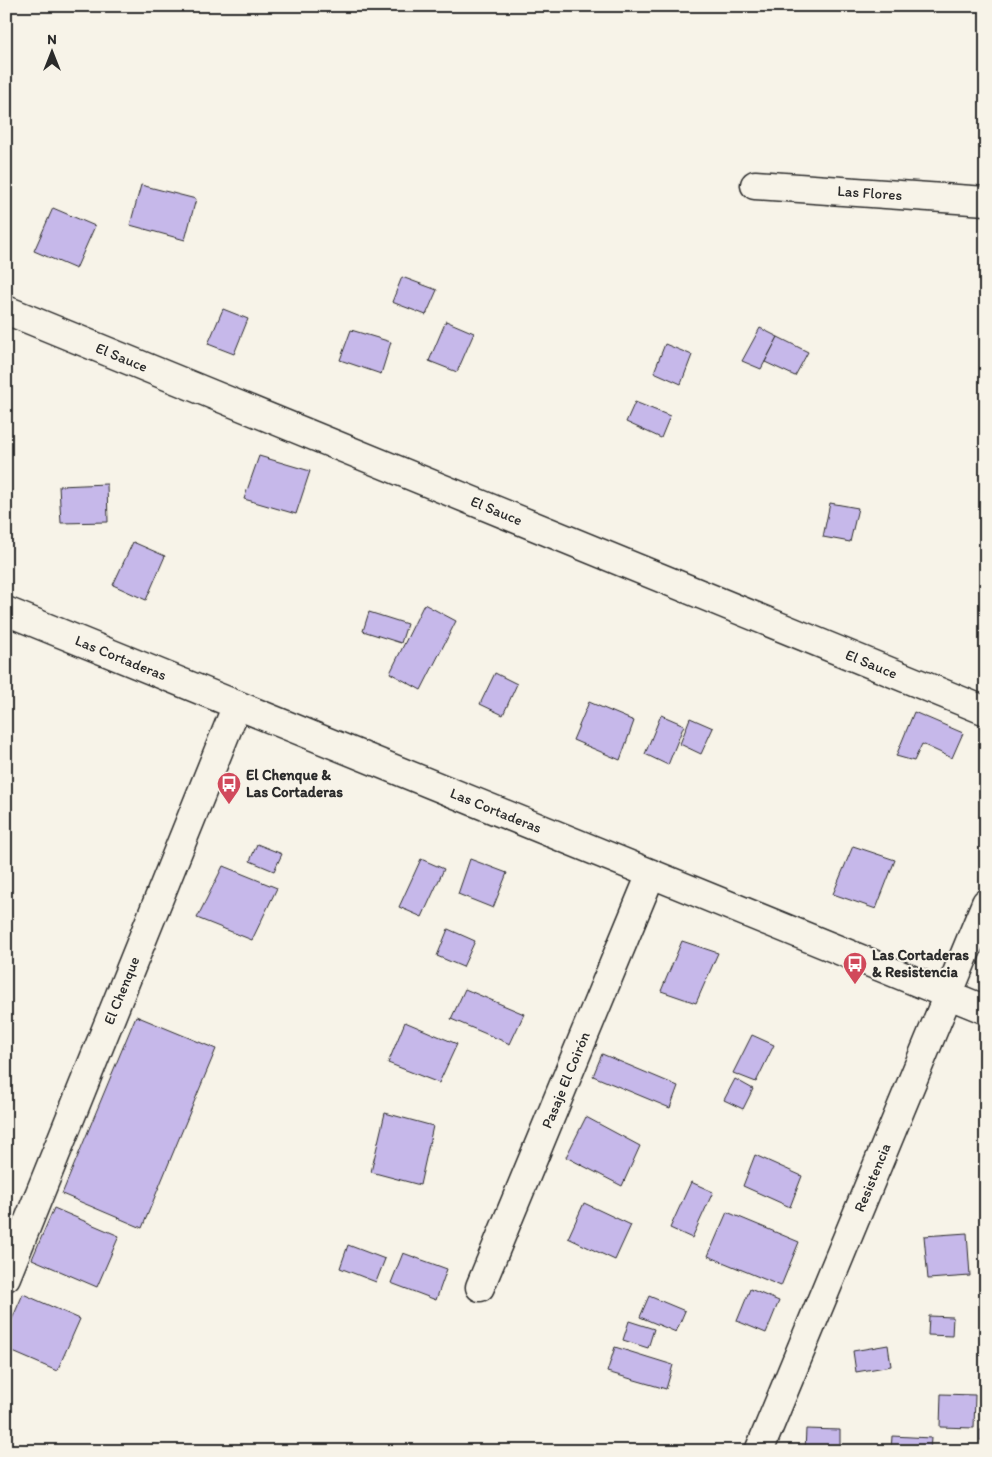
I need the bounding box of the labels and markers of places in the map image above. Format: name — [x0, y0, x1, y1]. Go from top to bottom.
place label: El Chenque & Las Cortaderas — [246, 766, 343, 801]
bus stop icon: El Chenque & Las Cortaderas — [216, 771, 242, 805]
place label: Las Cortaderas & Resistencia — [872, 946, 969, 981]
bus stop icon: Las Cortaderas & Resistencia — [842, 951, 868, 985]

